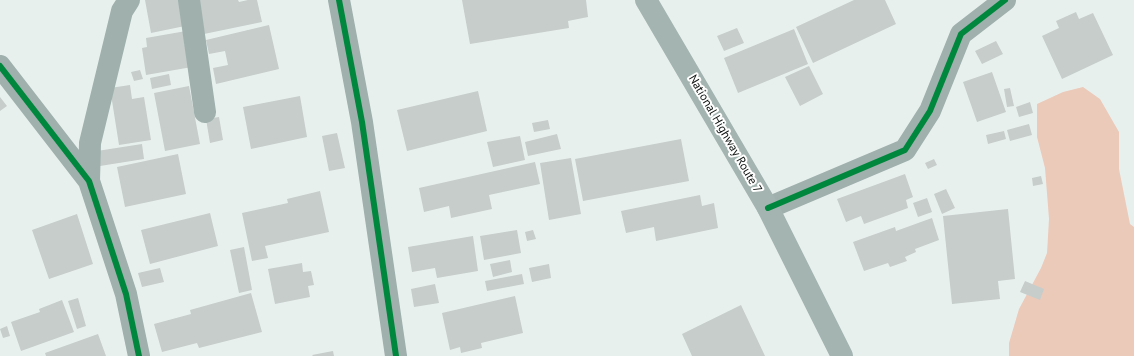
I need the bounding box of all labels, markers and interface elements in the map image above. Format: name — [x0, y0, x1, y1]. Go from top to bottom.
street label: National Highway Route 7 — [685, 72, 765, 196]

